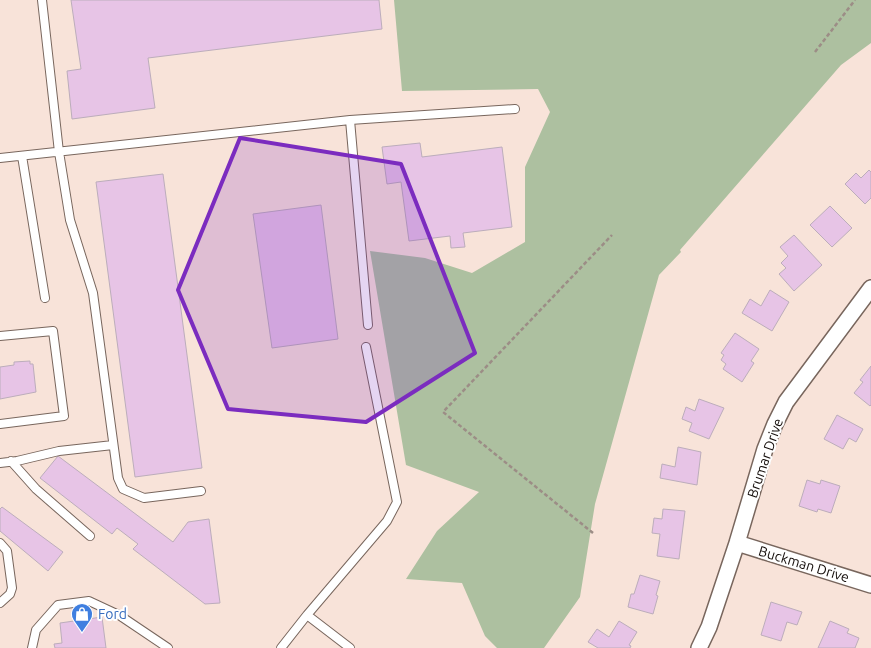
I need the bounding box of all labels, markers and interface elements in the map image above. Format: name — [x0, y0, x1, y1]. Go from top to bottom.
street label: Brumar Drive — [744, 416, 786, 500]
street label: Buckman Drive — [757, 543, 851, 585]
shop icon: Ford — [70, 602, 94, 633]
place label: Ford — [98, 606, 127, 622]

